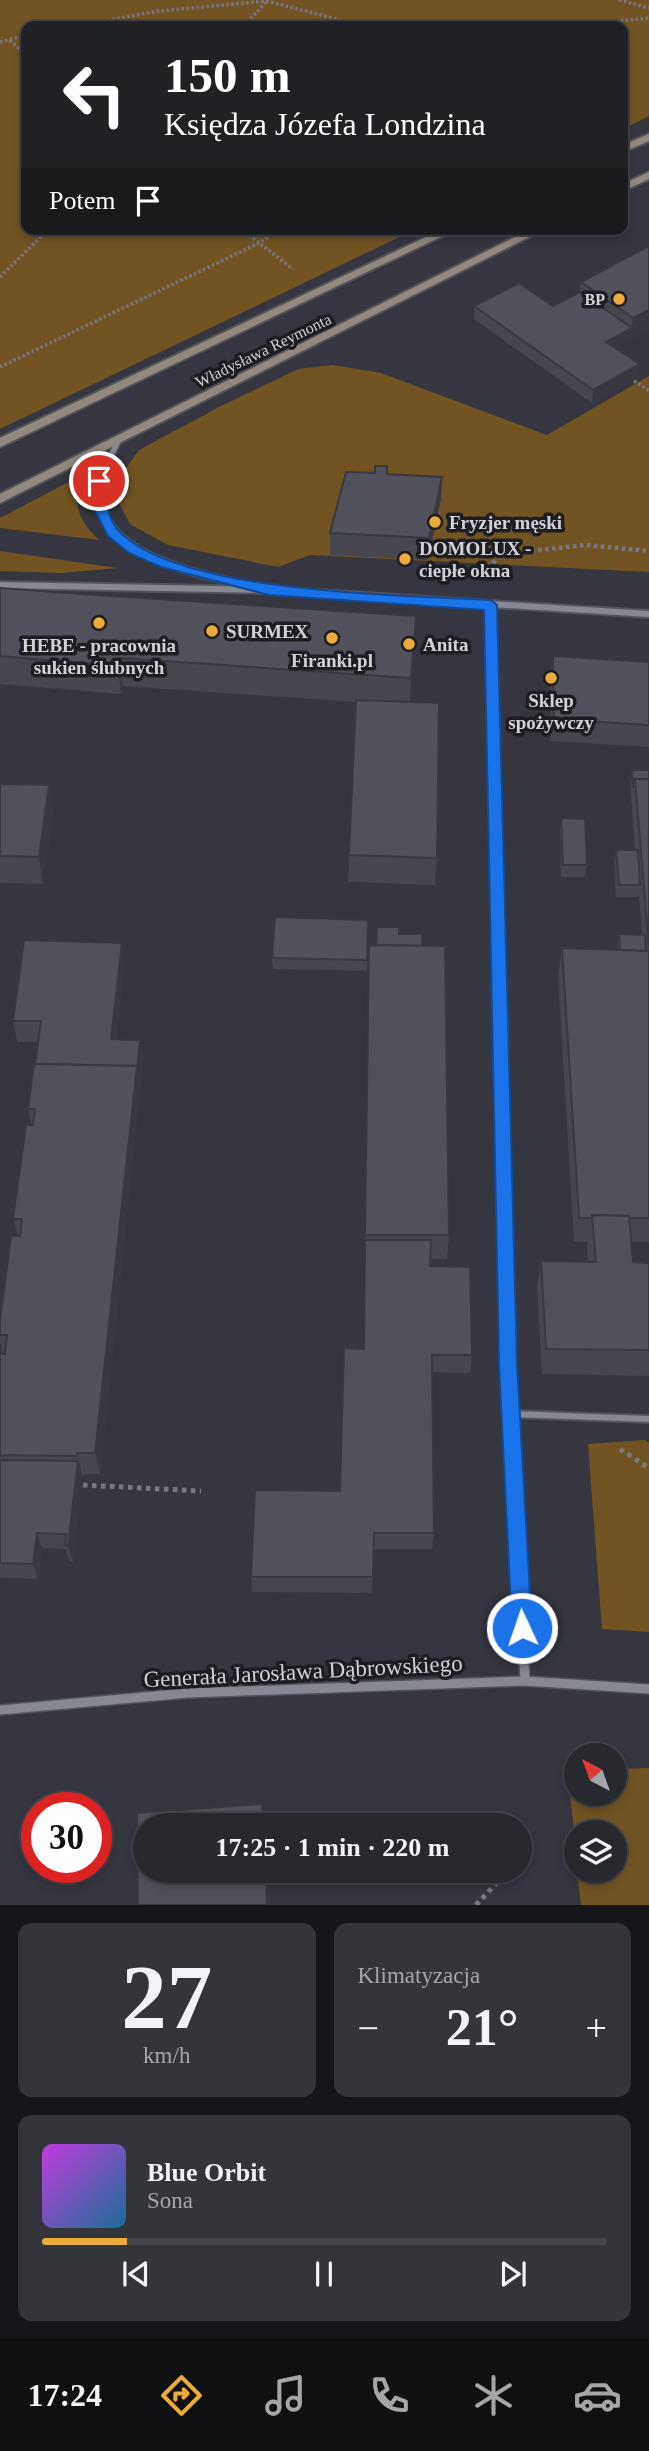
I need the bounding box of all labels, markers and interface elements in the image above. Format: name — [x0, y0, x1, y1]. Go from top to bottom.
text: 150 m — [164, 48, 291, 103]
icon: left — [49, 49, 140, 140]
text: Księdza Józefa Londzina — [164, 106, 486, 142]
icon: arrive — [129, 182, 167, 220]
text: Potem — [49, 186, 115, 215]
place label: BP — [585, 291, 605, 308]
marker: BP — [611, 291, 627, 307]
street label: Władysława Reymonta — [193, 310, 334, 392]
pin — [69, 451, 129, 511]
icon: arrive — [80, 462, 118, 500]
place label: Fryzjer męski — [449, 512, 562, 533]
marker: Fryzjer męski — [427, 514, 443, 530]
place label: DOMOLUX - ciepłe okna — [419, 538, 531, 581]
marker: DOMOLUX - ciepłe okna — [397, 551, 413, 567]
marker: HEBE - pracownia sukien ślubnych — [91, 615, 107, 631]
place label: SURMEX — [226, 621, 309, 642]
marker: SURMEX — [204, 623, 220, 639]
marker: Firanki.pl — [324, 630, 340, 646]
place label: Anita — [423, 634, 469, 655]
place label: HEBE - pracownia sukien ślubnych — [22, 635, 177, 678]
marker: Anita — [401, 636, 417, 652]
place label: Firanki.pl — [291, 650, 373, 671]
marker: Sklep spożywczy — [543, 670, 559, 686]
place label: Sklep spożywczy — [508, 690, 594, 733]
position arrow — [485, 1591, 559, 1665]
street label: Generała Jarosława Dąbrowskiego — [143, 1651, 463, 1692]
north arrow — [564, 1743, 626, 1806]
map controls — [564, 1743, 627, 1883]
speed limit sign: 30 — [21, 1792, 112, 1883]
button: layers — [564, 1820, 627, 1883]
text: 17:25 · 1 min · 220 m — [216, 1833, 450, 1862]
text: 27 — [121, 1947, 212, 2048]
text: Klimatyzacja — [358, 1963, 480, 1988]
text: 21° — [446, 1999, 519, 2056]
text: − — [358, 2007, 379, 2049]
text: + — [586, 2007, 607, 2049]
text: km/h — [143, 2043, 190, 2068]
text: Blue Orbit — [147, 2158, 266, 2187]
text: Sona — [147, 2188, 193, 2213]
icon: previous — [117, 2255, 155, 2293]
icon: pause — [305, 2255, 343, 2293]
icon: next — [494, 2255, 532, 2293]
icon: directions — [157, 2371, 206, 2420]
icon: music — [261, 2371, 310, 2420]
icon: phone — [365, 2371, 414, 2420]
icon: climate — [469, 2371, 518, 2420]
icon: car — [573, 2371, 622, 2420]
text: 17:24 — [27, 2377, 102, 2413]

